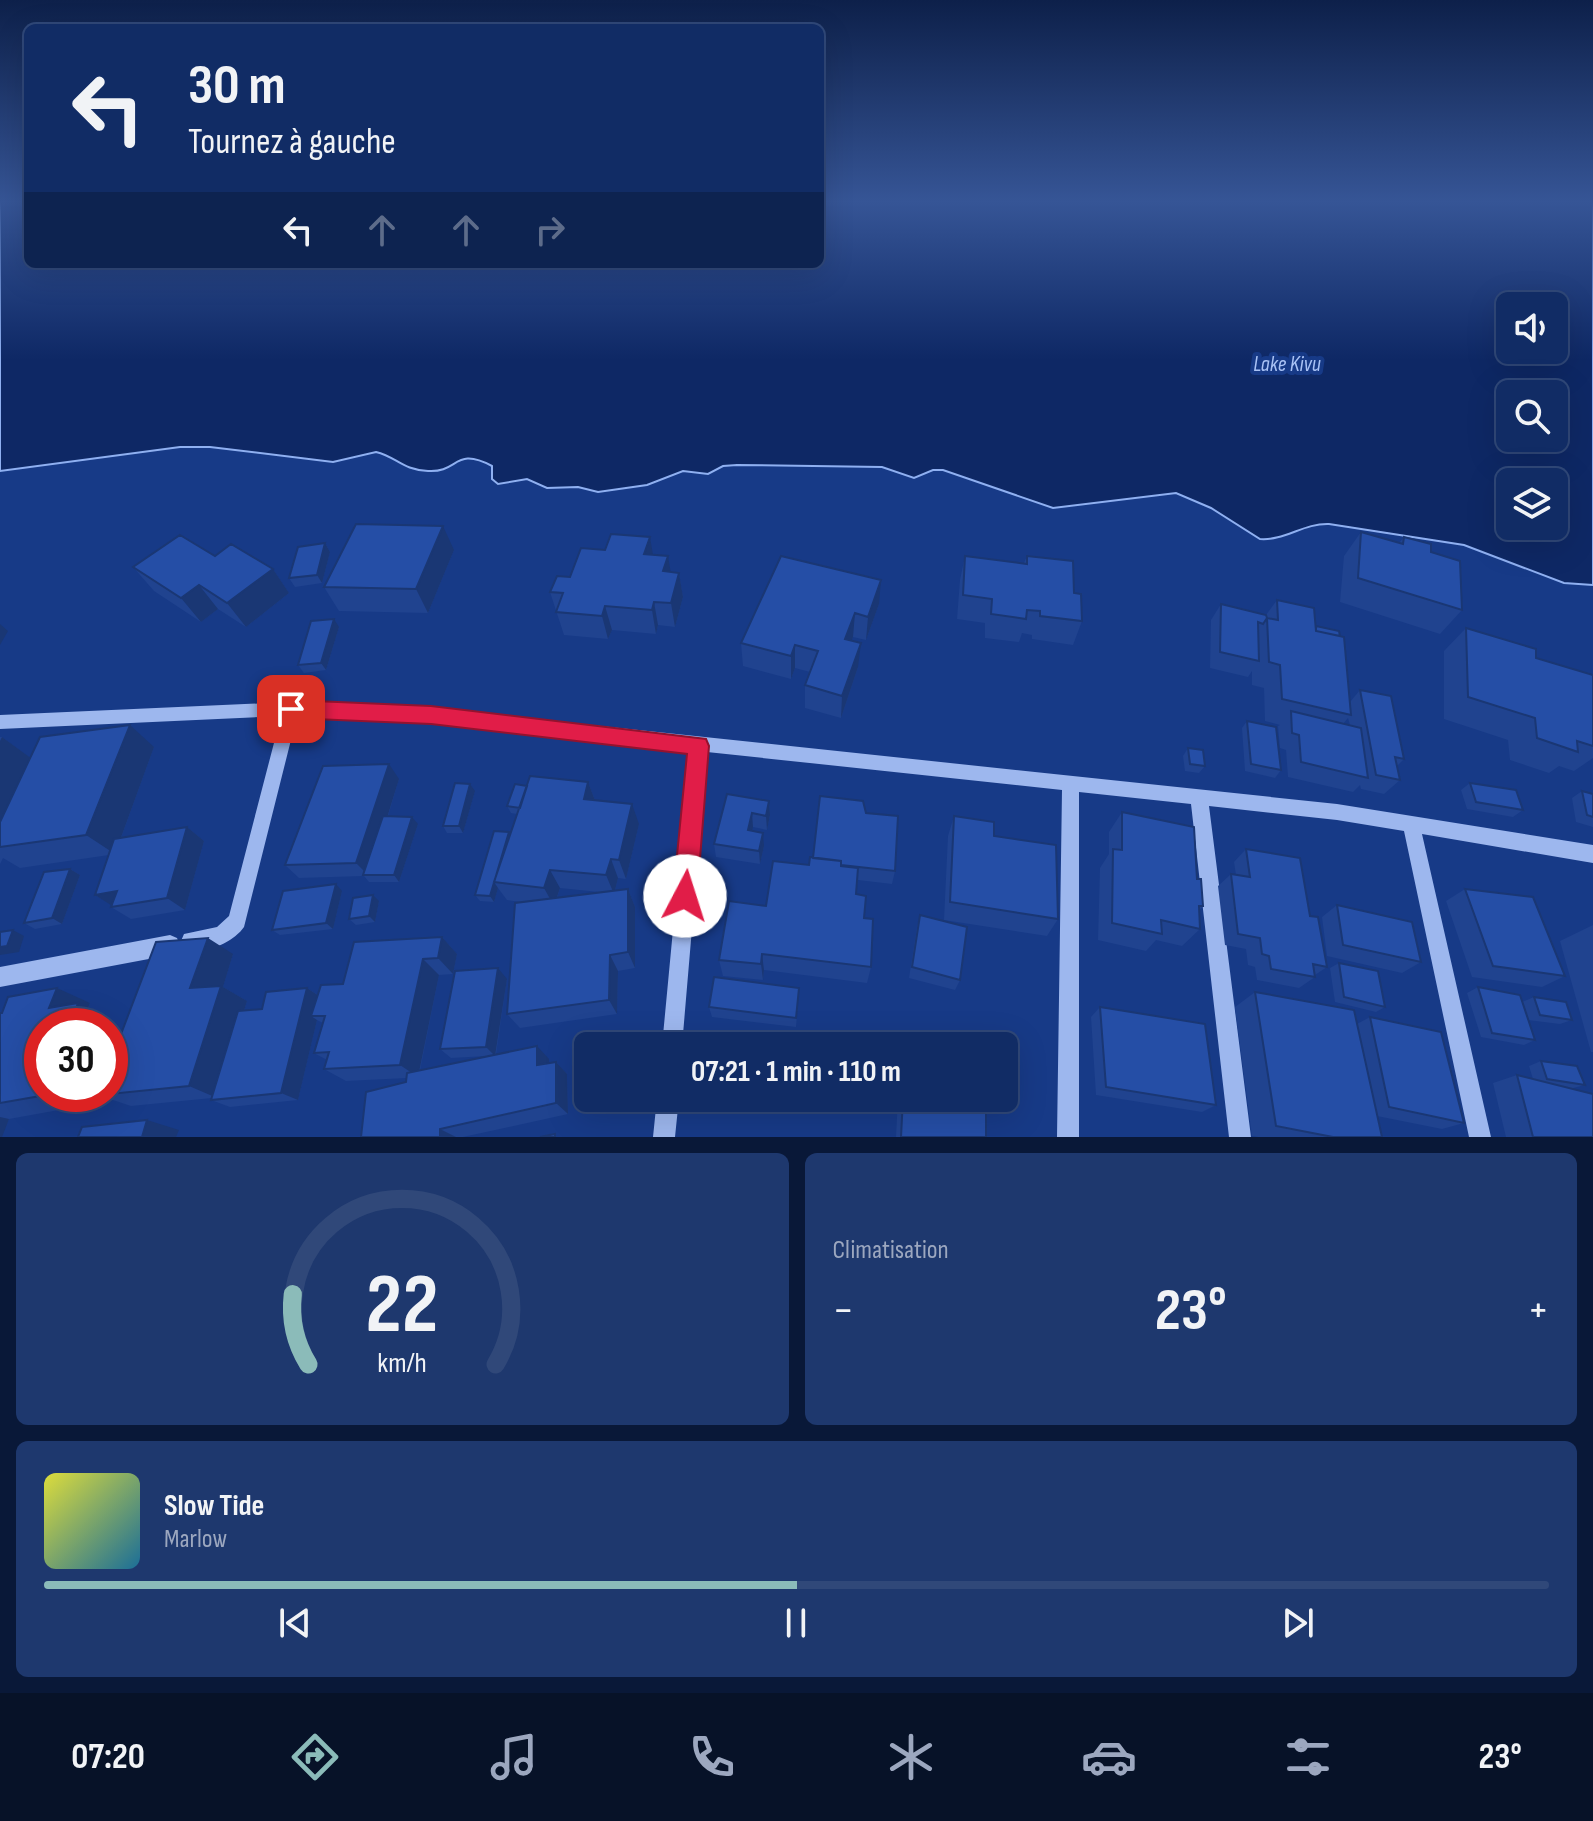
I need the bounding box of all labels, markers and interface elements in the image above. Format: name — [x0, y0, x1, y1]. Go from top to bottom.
text: 30 m — [188, 53, 286, 120]
icon: left — [56, 56, 160, 160]
text: Tournez à gauche — [188, 121, 396, 164]
icon: left — [276, 208, 320, 252]
icon: ahead — [360, 208, 404, 252]
icon: ahead — [444, 208, 488, 252]
icon: right — [528, 208, 572, 252]
map controls — [1496, 292, 1568, 540]
button: sound — [1496, 292, 1568, 364]
water label: Lake Kivu — [1253, 351, 1321, 378]
button: search — [1496, 380, 1568, 452]
button: layers — [1496, 468, 1568, 540]
pin — [257, 675, 325, 743]
icon: arrive — [269, 687, 313, 731]
position arrow — [643, 854, 727, 938]
speed limit sign: 30 — [24, 1008, 128, 1112]
text: 07:21 · 1 min · 110 m — [691, 1054, 901, 1090]
text: Climatisation — [833, 1235, 949, 1266]
text: 22 — [366, 1256, 439, 1356]
text: 23° — [1155, 1275, 1227, 1347]
text: − — [833, 1284, 854, 1337]
text: + — [1527, 1284, 1549, 1337]
text: km/h — [378, 1346, 427, 1381]
text: Slow Tide — [164, 1488, 264, 1524]
text: Marlow — [164, 1524, 227, 1555]
icon: previous — [273, 1601, 317, 1645]
icon: pause — [774, 1601, 818, 1645]
icon: next — [1276, 1601, 1320, 1645]
icon: directions — [287, 1729, 343, 1785]
icon: music — [486, 1729, 542, 1785]
icon: phone — [684, 1729, 740, 1785]
icon: climate — [883, 1729, 939, 1785]
icon: car — [1081, 1729, 1137, 1785]
icon: filters — [1280, 1729, 1336, 1785]
text: 07:20 — [71, 1736, 145, 1779]
text: 23° — [1478, 1736, 1522, 1779]

